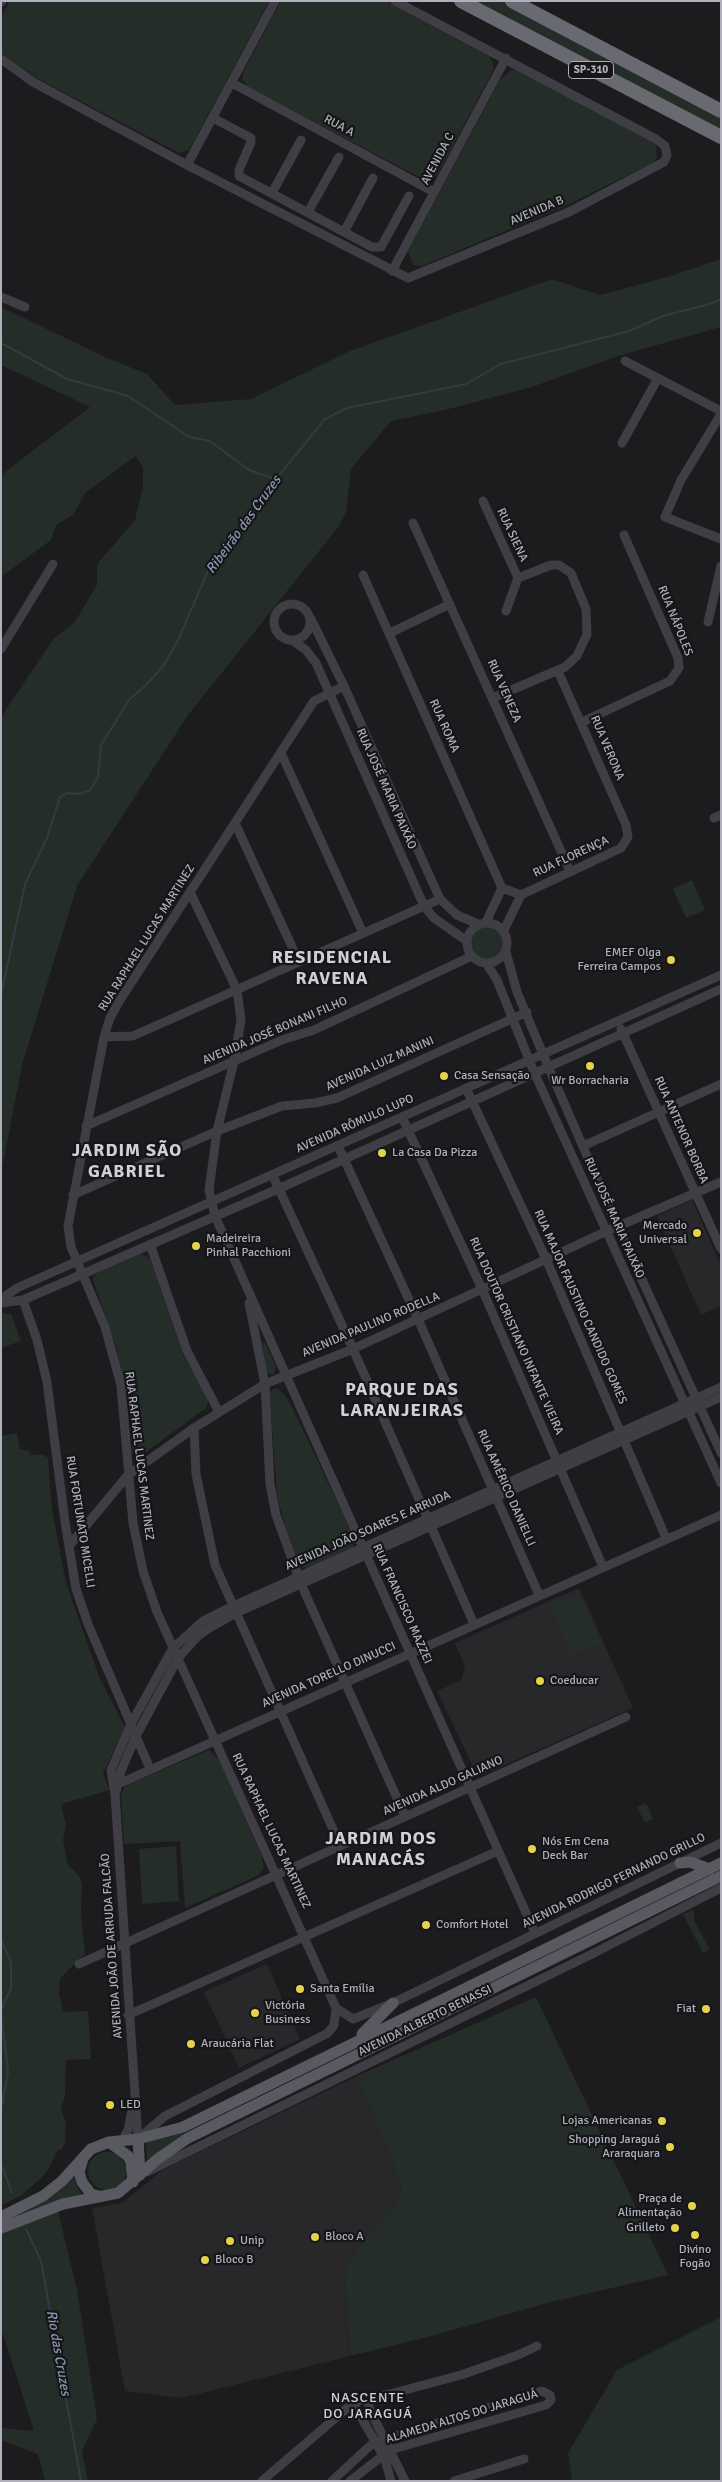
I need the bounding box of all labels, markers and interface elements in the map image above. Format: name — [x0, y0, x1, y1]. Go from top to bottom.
road number: SP-310 — [568, 62, 614, 78]
street label: RUA A — [321, 112, 357, 140]
street label: AVENIDA C — [418, 130, 458, 188]
street label: AVENIDA B — [508, 193, 566, 229]
water label: Ribeirão das Cruzes — [203, 473, 285, 577]
street label: RUA SIENA — [493, 506, 531, 564]
street label: RUA NÁPOLES — [654, 584, 696, 658]
street label: RUA VENEZA — [484, 657, 524, 725]
street label: RUA ROMA — [426, 697, 462, 755]
street label: RUA VERONA — [587, 713, 627, 783]
street label: RUA JOSÉ MARIA PAIXÃO — [353, 726, 419, 852]
street label: RUA FLORENÇA — [531, 833, 611, 881]
street label: RUA RAPHAEL LUCAS MARTINEZ — [96, 862, 198, 1014]
place label: EMEF Olga Ferreira Campos — [578, 946, 661, 974]
district label: RESIDENCIAL RAVENA — [270, 947, 394, 990]
marker: EMEF Olga Ferreira Campos — [665, 954, 677, 966]
street label: AVENIDA JOSÉ BONANI FILHO — [200, 994, 350, 1068]
street label: AVENIDA LUIZ MANINI — [324, 1034, 436, 1094]
marker: Wr Borracharia — [584, 1060, 596, 1072]
place label: Casa Sensação — [454, 1069, 530, 1083]
marker: Casa Sensação — [438, 1070, 450, 1082]
place label: Wr Borracharia — [551, 1074, 629, 1088]
street label: RUA ANTENOR BORBA — [651, 1074, 711, 1186]
street label: AVENIDA RÔMULO LUPO — [294, 1092, 416, 1156]
district label: JARDIM SÃO GABRIEL — [70, 1140, 184, 1182]
place label: La Casa Da Pizza — [392, 1146, 477, 1160]
marker: La Casa Da Pizza — [376, 1147, 388, 1159]
street label: RUA JOSÉ MARIA PAIXÃO — [581, 1155, 647, 1281]
street label: RUA MAJOR FAUSTINO CANDIDO GOMES — [530, 1208, 630, 1406]
place label: Mercado Universal — [639, 1219, 687, 1247]
marker: Mercado Universal — [691, 1227, 703, 1239]
place label: Madeireira Pinhal Pacchioni — [206, 1232, 291, 1260]
street label: RUA DOUTOR CRISTIANO INFANTE VIEIRA — [466, 1235, 566, 1437]
marker: Madeireira Pinhal Pacchioni — [190, 1240, 202, 1252]
street label: AVENIDA PAULINO RODELLA — [300, 1289, 442, 1361]
street label: RUA RAPHAEL LUCAS MARTINEZ — [121, 1371, 157, 1541]
district label: PARQUE DAS LARANJEIRAS — [339, 1379, 465, 1422]
street label: RUA AMÉRICO DANIELLI — [474, 1427, 538, 1549]
street label: RUA FORTUNATO MICELLI — [62, 1455, 98, 1589]
street label: AVENIDA JOÃO SOARES E ARRUDA — [283, 1488, 453, 1574]
street label: RUA FRANCISCO MAZZEI — [369, 1542, 435, 1666]
street label: AVENIDA TORELLO DINUCCI — [260, 1639, 398, 1711]
place label: Coeducar — [550, 1674, 598, 1688]
marker: Coeducar — [534, 1675, 546, 1687]
street label: RUA RAPHAEL LUCAS MARTINEZ — [229, 1751, 313, 1911]
street label: AVENIDA ALDO GALIANO — [381, 1753, 505, 1819]
district label: JARDIM DOS MANACÁS — [324, 1828, 438, 1870]
street label: AVENIDA RODRIGO FERNANDO GRILLO — [520, 1830, 708, 1932]
place label: Nós Em Cena Deck Bar — [542, 1835, 609, 1863]
marker: Nós Em Cena Deck Bar — [526, 1843, 538, 1855]
street label: AVENIDA JOÃO DE ARRUDA FALCÃO — [98, 1853, 126, 2039]
place label: Comfort Hotel — [436, 1918, 508, 1932]
marker: Comfort Hotel — [420, 1919, 432, 1931]
place label: Santa Emília — [310, 1982, 375, 1996]
street label: AVENIDA ALBERTO BENASSI — [356, 1982, 494, 2060]
marker: Santa Emília — [294, 1983, 306, 1995]
place label: Victória Business — [265, 1999, 310, 2027]
place label: Fiat — [676, 2002, 696, 2016]
marker: Fiat — [700, 2003, 712, 2015]
marker: Victória Business — [249, 2007, 261, 2019]
place label: Araucária Flat — [201, 2037, 274, 2051]
marker: Araucária Flat — [185, 2038, 197, 2050]
place label: LED — [120, 2098, 141, 2112]
marker: LED — [104, 2099, 116, 2111]
place label: Lojas Americanas — [562, 2114, 652, 2128]
marker: Lojas Americanas — [656, 2115, 668, 2127]
place label: Shopping Jaraguá Araraquara — [569, 2133, 660, 2161]
marker: Shopping Jaraguá Araraquara — [664, 2141, 676, 2153]
place label: Praça de Alimentação — [618, 2192, 682, 2220]
marker: Praça de Alimentação — [686, 2200, 698, 2212]
place label: Grilleto — [626, 2221, 665, 2235]
marker: Grilleto — [669, 2222, 681, 2234]
marker: Divino Fogão — [689, 2229, 701, 2241]
place label: Bloco A — [325, 2230, 364, 2244]
marker: Bloco A — [309, 2231, 321, 2243]
place label: Unip — [240, 2234, 264, 2248]
marker: Unip — [224, 2235, 236, 2247]
place label: Divino Fogão — [679, 2243, 711, 2271]
place label: Bloco B — [215, 2253, 254, 2267]
marker: Bloco B — [199, 2254, 211, 2266]
water label: Rio das Cruzes — [42, 2309, 74, 2397]
street label: ALAMEDA ALTOS DO JARAGUÁ — [384, 2387, 540, 2447]
district label: NASCENTE DO JARAGUÁ — [322, 2390, 414, 2422]

